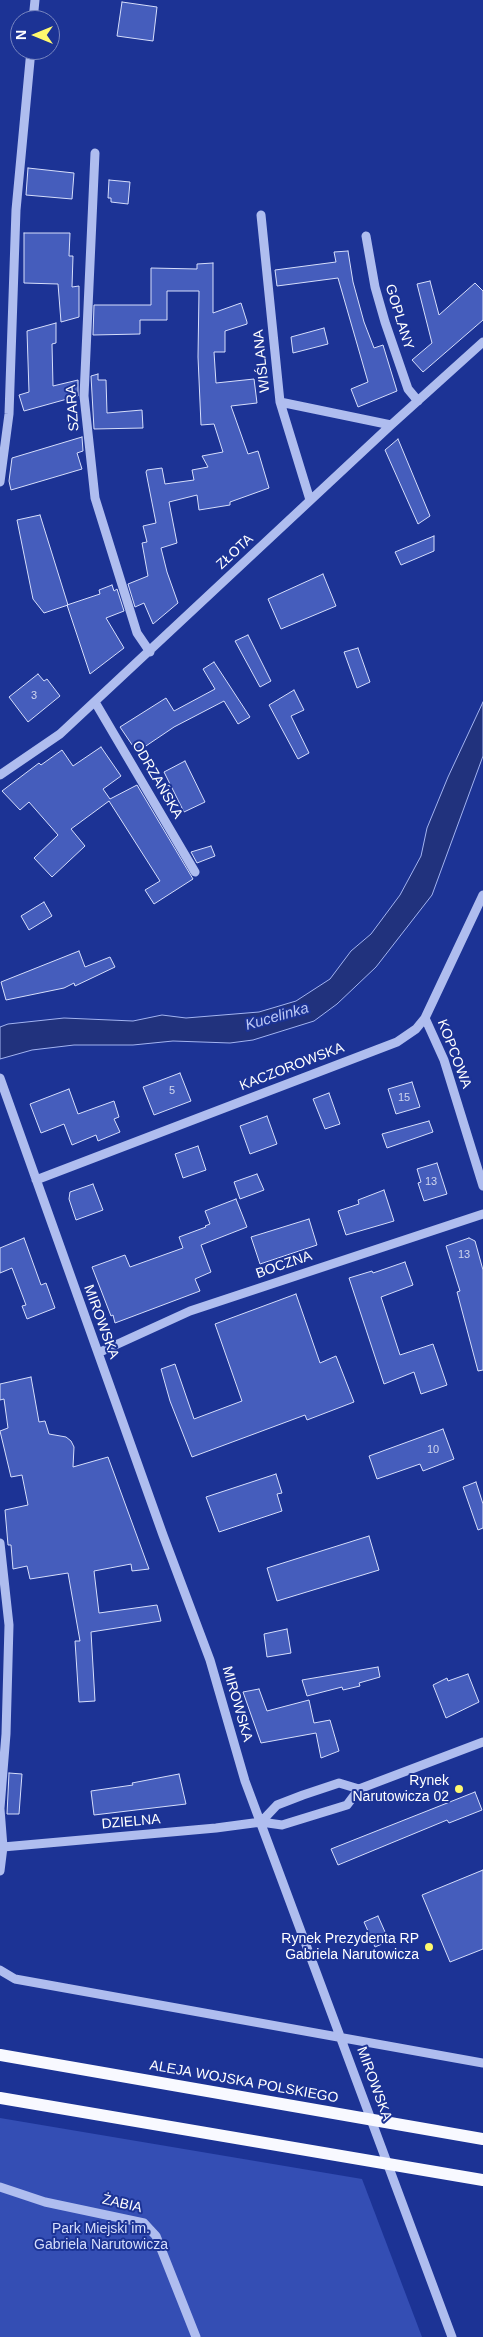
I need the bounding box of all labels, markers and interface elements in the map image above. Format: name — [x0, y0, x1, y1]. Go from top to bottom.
north arrow — [10, 10, 60, 60]
text: N — [13, 30, 29, 40]
street label: GOPLANY — [381, 282, 417, 352]
street label: WIŚLANA — [250, 329, 274, 393]
street label: SZARA — [63, 384, 83, 432]
street label: ZŁOTA — [213, 531, 257, 573]
house number: 3 — [31, 689, 37, 703]
street label: ODRZAŃSKA — [128, 738, 186, 822]
water label: Kucelinka — [243, 999, 311, 1035]
street label: KOPCOWA — [433, 1017, 475, 1091]
street label: KACZOROWSKA — [237, 1039, 347, 1095]
house number: 5 — [169, 1084, 175, 1098]
house number: 15 — [398, 1091, 410, 1105]
house number: 13 — [425, 1175, 437, 1189]
street label: BOCZNA — [254, 1248, 314, 1282]
house number: 13 — [458, 1248, 470, 1262]
street label: MIROWSKA — [80, 1283, 122, 1361]
house number: 10 — [427, 1443, 439, 1457]
street label: MIROWSKA — [218, 1664, 256, 1744]
place label: Rynek Narutowicza 02 — [353, 1773, 449, 1805]
marker: Rynek Narutowicza 02 — [453, 1783, 465, 1795]
street label: DZIELNA — [101, 1811, 161, 1833]
place label: Rynek Prezydenta RP Gabriela Narutowicza — [281, 1931, 419, 1964]
marker: Rynek Prezydenta RP Gabriela Narutowicza — [423, 1941, 435, 1953]
street label: MIROWSKA — [353, 2045, 395, 2123]
street label: ALEJA WOJSKA POLSKIEGO — [148, 2057, 340, 2107]
street label: ŻABIA — [100, 2191, 144, 2217]
park label: Park Miejski im. Gabriela Narutowicza — [34, 2221, 168, 2254]

